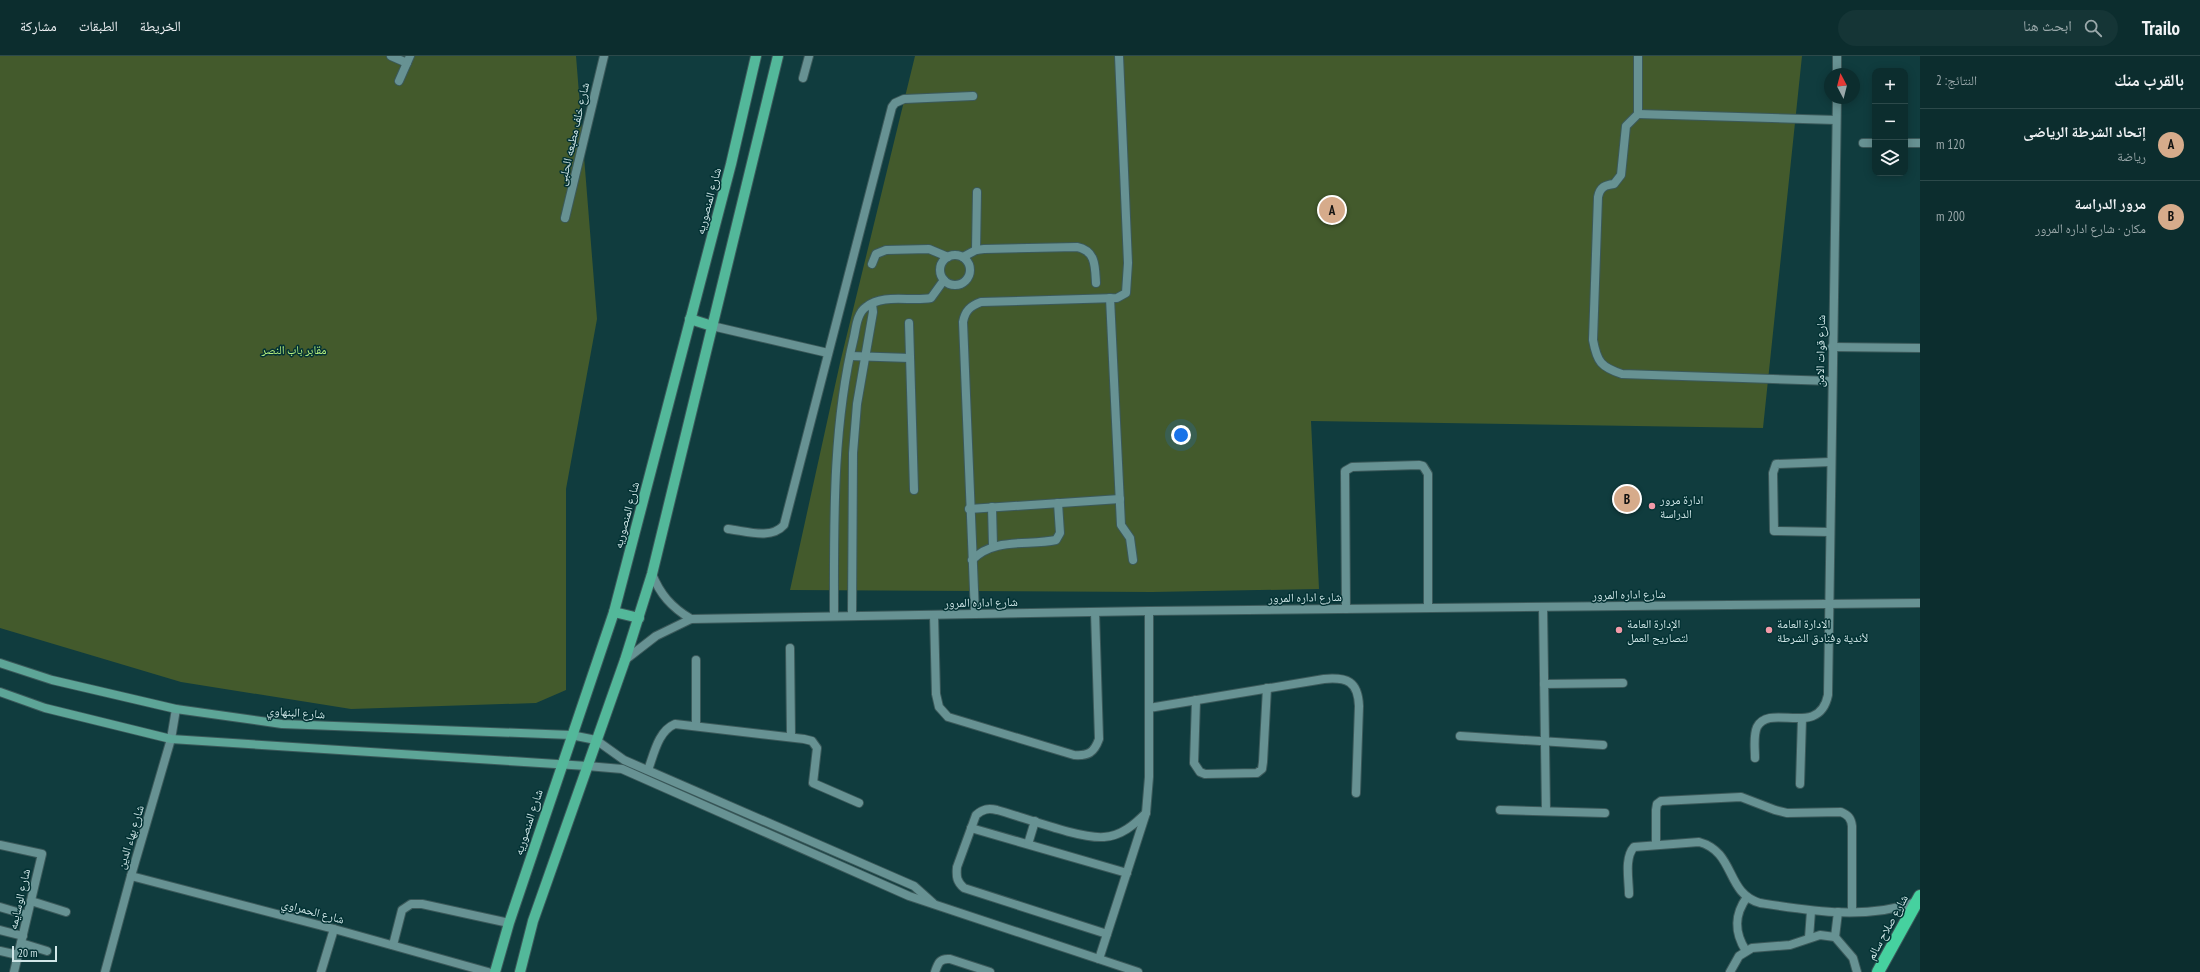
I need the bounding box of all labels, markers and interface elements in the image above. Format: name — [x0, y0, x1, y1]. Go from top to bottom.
search box — [1838, 10, 2118, 46]
text: ابحث هنا — [2023, 16, 2072, 35]
text: Trailo — [2142, 16, 2180, 40]
text: مشاركة — [20, 17, 57, 35]
text: الطبقات — [79, 17, 118, 35]
text: الخريطة — [140, 17, 181, 35]
icon: search — [2082, 17, 2104, 39]
north arrow — [1824, 68, 1860, 104]
map controls — [1872, 68, 1908, 176]
button: + — [1872, 68, 1908, 104]
text: بالقرب منك — [2114, 69, 2184, 91]
text: النتائج: 2 — [1936, 72, 1977, 89]
street label: شارع خلف مطبعه الحلبى — [554, 81, 593, 187]
button: − — [1872, 104, 1908, 140]
text: إتحاد الشرطة الرياضى — [2023, 122, 2146, 141]
text: 120 m — [1936, 136, 1965, 153]
text: A — [2168, 136, 2174, 153]
button: layers — [1872, 140, 1908, 176]
text: رياضة — [2117, 148, 2146, 165]
street label: شارع المنصوريه — [692, 166, 725, 236]
text: مرور الدراسة — [2075, 194, 2146, 213]
pin: A — [1319, 195, 1345, 225]
text: 200 m — [1936, 208, 1965, 225]
text: B — [2168, 208, 2174, 225]
text: مكان · شارع اداره المرور — [2035, 220, 2146, 237]
street label: شارع قوات الامن — [1812, 315, 1829, 387]
park label: مقابر باب النصر — [260, 342, 327, 357]
your location — [1171, 425, 1191, 445]
street label: شارع المنصوريه — [610, 480, 643, 550]
pin: B — [1614, 484, 1640, 514]
place label: ادارة مرور الدراسة — [1659, 492, 1703, 521]
marker: ادارة مرور الدراسة — [1647, 501, 1657, 511]
street label: شارع اداره المرور — [1591, 586, 1666, 603]
street label: شارع اداره المرور — [1267, 589, 1342, 606]
street label: شارع اداره المرور — [943, 594, 1018, 611]
place label: الإدارة العامة لتصاريح العمل — [1627, 616, 1688, 645]
place label: الادارة العامة لأندية وفنادق الشرطة — [1777, 616, 1868, 645]
marker: الإدارة العامة لتصاريح العمل — [1614, 625, 1624, 635]
marker: الادارة العامة لأندية وفنادق الشرطة — [1764, 625, 1774, 635]
street label: شارع البنهاوي — [266, 702, 326, 725]
street label: شارع المنصوريه — [510, 787, 547, 857]
street label: شارع بهاء الدين — [113, 803, 148, 871]
street label: شارع الوسايمه — [5, 867, 34, 931]
street label: شارع صلاح سالم — [1863, 892, 1912, 963]
street label: شارع الحمراوي — [279, 895, 346, 930]
scale bar — [12, 944, 57, 963]
text: 20 m — [18, 946, 37, 960]

